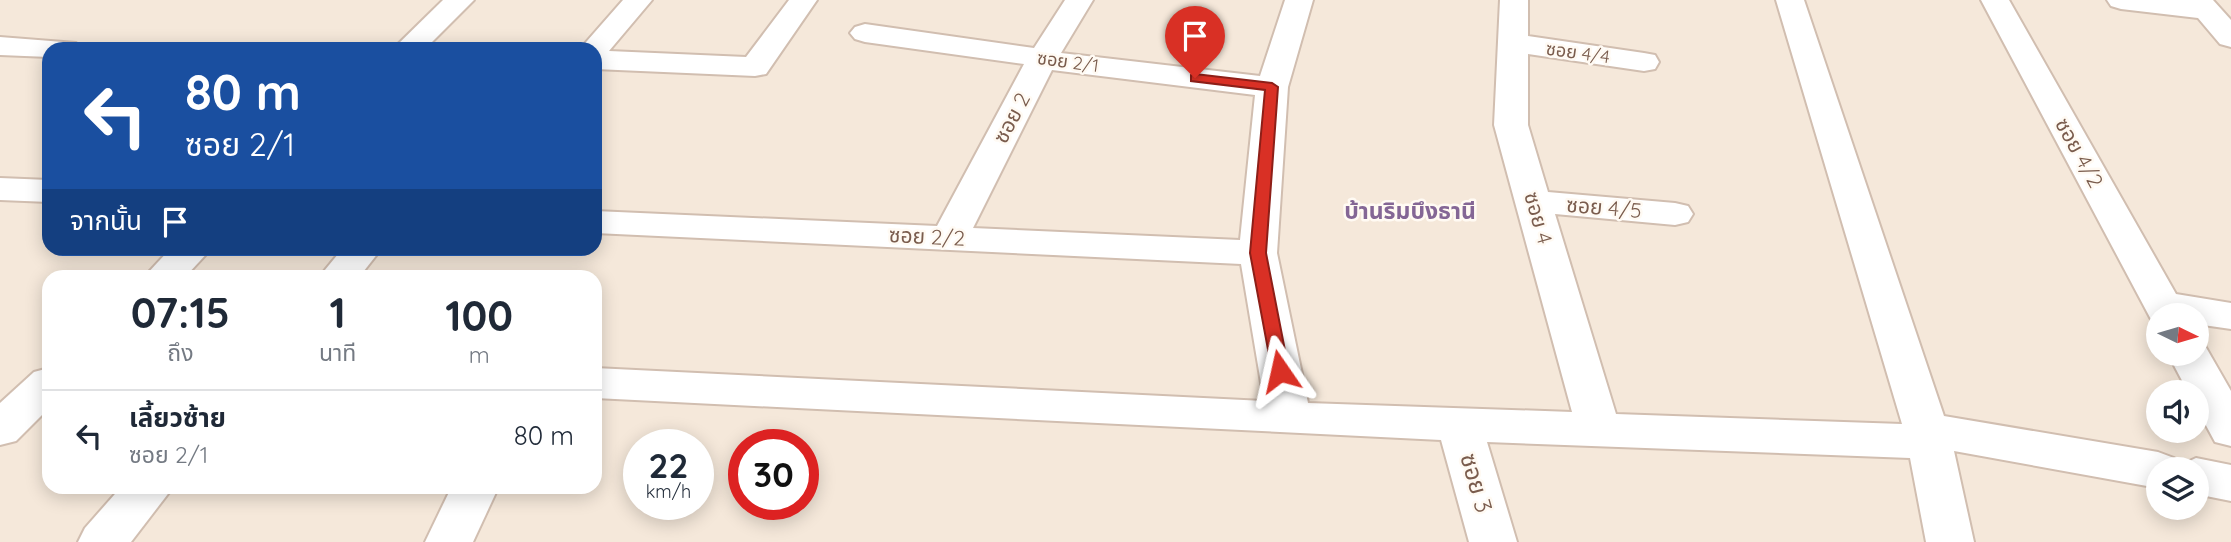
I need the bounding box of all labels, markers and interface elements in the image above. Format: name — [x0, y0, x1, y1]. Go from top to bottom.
pin — [1165, 6, 1225, 78]
icon: arrive — [1176, 17, 1214, 55]
street label: ซอย 4/4 — [1545, 37, 1612, 68]
street label: ซอย 2/1 — [1036, 46, 1100, 77]
text: 80 m — [185, 61, 301, 122]
icon: left — [70, 70, 161, 161]
street label: ซอย 2 — [987, 88, 1035, 147]
street label: ซอย 4/2 — [2050, 113, 2110, 192]
text: ซอย 2/1 — [185, 124, 295, 164]
street label: ซอย 4 — [1519, 189, 1559, 247]
street label: ซอย 4/5 — [1565, 191, 1643, 223]
district label: บ้านริมบึงธานี — [1344, 196, 1476, 225]
icon: arrive — [156, 203, 194, 241]
text: จากนั้น — [70, 204, 142, 237]
street label: ซอย 2/2 — [888, 221, 966, 251]
text: 07:15 — [131, 286, 230, 339]
text: 1 — [329, 286, 346, 339]
text: 100 — [445, 289, 513, 342]
north arrow — [2146, 303, 2208, 366]
map controls — [2146, 303, 2209, 520]
position arrow — [1243, 334, 1317, 408]
text: ถึง — [167, 338, 194, 367]
text: นาที — [319, 338, 356, 367]
text: m — [469, 340, 490, 369]
button: sound — [2146, 380, 2209, 443]
text: เลี้ยวซ้าย — [129, 401, 226, 434]
icon: left — [70, 417, 108, 455]
text: 80 m — [514, 419, 574, 452]
speed limit sign: 30 — [728, 429, 819, 520]
text: ซอย 2/1 — [129, 440, 208, 469]
text: 22 — [649, 443, 688, 487]
street label: ซอย 3 — [1454, 450, 1500, 516]
button: layers — [2146, 457, 2209, 520]
text: km/h — [646, 480, 691, 503]

